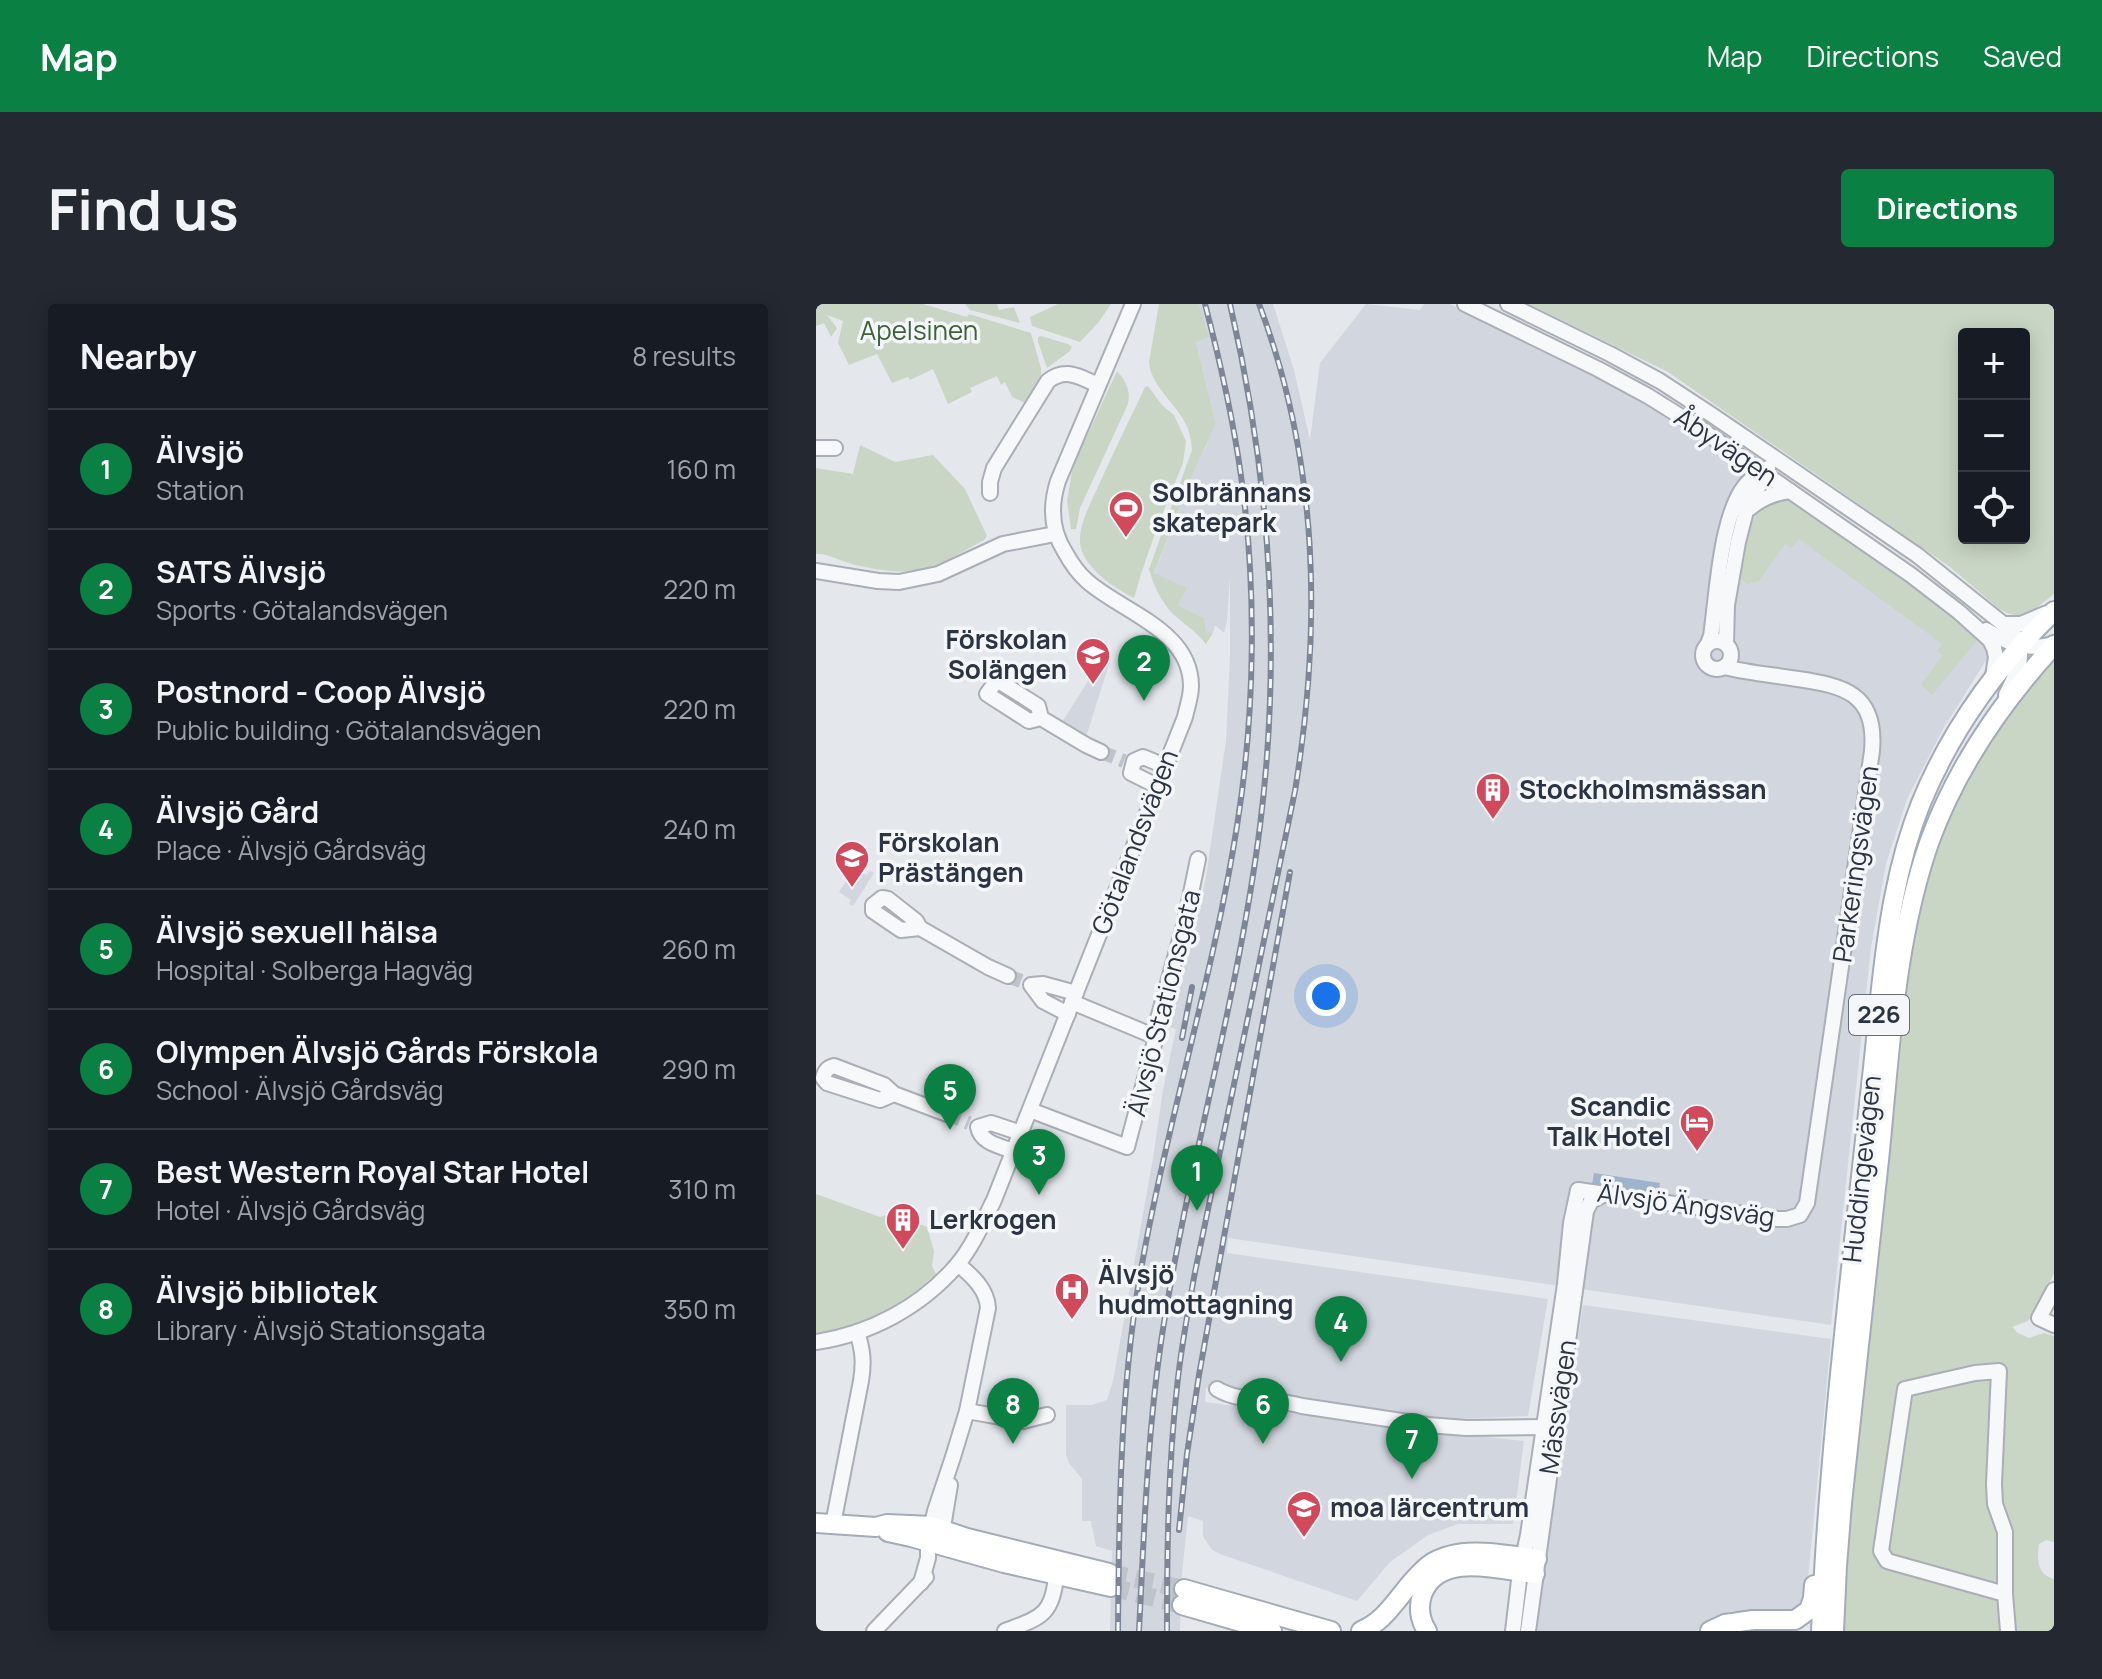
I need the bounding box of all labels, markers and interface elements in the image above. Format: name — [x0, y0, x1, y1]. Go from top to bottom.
text: Map — [40, 30, 118, 82]
text: Map — [1707, 37, 1762, 75]
text: Directions — [1806, 37, 1939, 75]
text: Saved — [1983, 37, 2062, 75]
button: Directions — [1841, 169, 2054, 247]
text: Find us — [48, 170, 239, 247]
park label: Apelsinen — [860, 312, 978, 348]
map controls — [1958, 328, 2030, 544]
button: + — [1958, 328, 2030, 400]
text: Nearby — [80, 333, 196, 379]
text: 8 results — [632, 338, 736, 374]
street label: Åbyvägen — [1668, 398, 1785, 494]
button: − — [1958, 400, 2030, 472]
text: Älvsjö — [156, 431, 244, 472]
text: 1 — [100, 451, 112, 487]
text: 160 m — [667, 451, 736, 487]
text: Station — [156, 472, 244, 508]
button: locate — [1958, 472, 2030, 544]
place label: Solbrännans skatepark — [1152, 474, 1311, 540]
sports icon: Solbrännans skatepark — [1107, 489, 1145, 539]
text: SATS Älvsjö — [156, 551, 326, 592]
text: 2 — [98, 571, 114, 607]
text: 220 m — [663, 571, 736, 607]
text: Sports · Götalandsvägen — [156, 592, 448, 628]
place label: Förskolan Solängen — [945, 621, 1067, 687]
pin: 2 — [1118, 635, 1170, 701]
school or university icon: Förskolan Solängen — [1074, 636, 1112, 686]
text: Postnord - Coop Älvsjö — [156, 671, 486, 712]
text: 3 — [98, 691, 114, 727]
text: 220 m — [663, 691, 736, 727]
text: Public building · Götalandsvägen — [156, 712, 541, 748]
street label: Götalandsvägen — [1082, 744, 1186, 939]
street label: Parkeringsvägen — [1823, 763, 1887, 965]
building icon: Stockholmsmässan — [1474, 771, 1512, 821]
place label: Stockholmsmässan — [1519, 771, 1766, 807]
text: Älvsjö Gård — [156, 791, 319, 832]
text: 4 — [98, 811, 114, 847]
text: 240 m — [663, 811, 736, 847]
place label: Förskolan Prästängen — [878, 824, 1024, 890]
text: Place · Älvsjö Gårdsväg — [156, 832, 426, 868]
school or university icon: Förskolan Prästängen — [833, 839, 871, 889]
street label: Älvsjö Stationsgata — [1117, 886, 1209, 1120]
text: Älvsjö sexuell hälsa — [156, 911, 438, 952]
text: 5 — [98, 931, 114, 967]
text: 260 m — [662, 931, 736, 967]
text: Hospital · Solberga Hagväg — [156, 952, 473, 988]
your location — [1306, 976, 1346, 1016]
road number: 226 — [1849, 995, 1909, 1035]
text: Olympen Älvsjö Gårds Förskola — [156, 1031, 599, 1072]
text: 6 — [98, 1051, 114, 1087]
text: 290 m — [662, 1051, 736, 1087]
pin: 5 — [924, 1064, 976, 1130]
text: School · Älvsjö Gårdsväg — [156, 1072, 444, 1108]
street label: Huddingevägen — [1833, 1073, 1889, 1264]
place label: Scandic Talk Hotel — [1547, 1088, 1671, 1154]
hotel icon: Scandic Talk Hotel — [1678, 1103, 1716, 1153]
pin: 3 — [1013, 1129, 1065, 1195]
pin: 1 — [1171, 1145, 1223, 1211]
text: Best Western Royal Star Hotel — [156, 1151, 589, 1192]
text: 7 — [99, 1171, 113, 1207]
text: 310 m — [668, 1171, 736, 1207]
street label: Älvsjö Ängsväg — [1595, 1174, 1777, 1234]
text: Hotel · Älvsjö Gårdsväg — [156, 1192, 425, 1228]
building icon: Lerkrogen — [884, 1201, 922, 1251]
place label: Lerkrogen — [929, 1201, 1057, 1237]
place label: Älvsjö hudmottagning — [1098, 1256, 1294, 1322]
text: Älvsjö bibliotek — [156, 1271, 377, 1312]
hospital icon: Älvsjö hudmottagning — [1053, 1271, 1091, 1321]
text: 8 — [98, 1291, 114, 1327]
text: 350 m — [663, 1291, 736, 1327]
pin: 4 — [1315, 1296, 1367, 1362]
text: Library · Älvsjö Stationsgata — [156, 1312, 486, 1348]
street label: Mässvägen — [1530, 1337, 1584, 1477]
pin: 8 — [987, 1378, 1039, 1444]
pin: 6 — [1237, 1378, 1289, 1444]
pin: 7 — [1386, 1413, 1438, 1479]
school or university icon: moa lärcentrum — [1285, 1489, 1323, 1539]
place label: moa lärcentrum — [1330, 1489, 1529, 1525]

